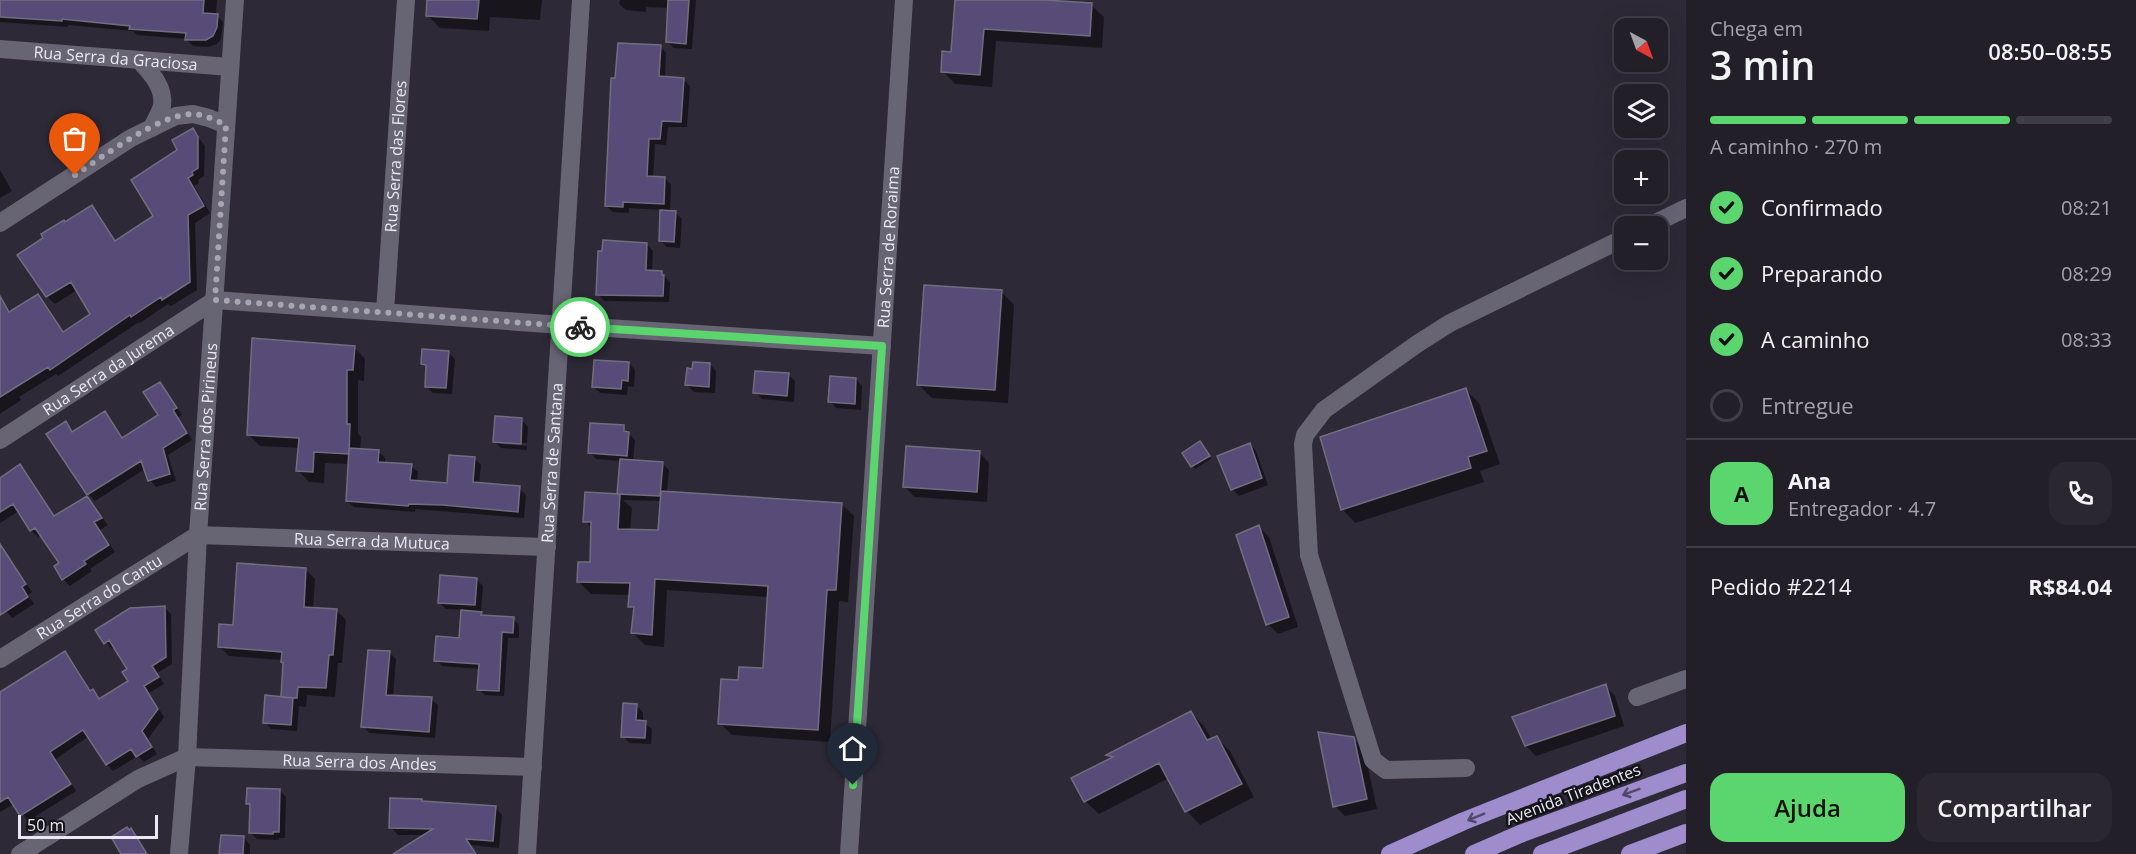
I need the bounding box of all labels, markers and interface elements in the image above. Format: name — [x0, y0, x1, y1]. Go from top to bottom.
text: Chega em — [1710, 15, 1803, 42]
north arrow — [1614, 18, 1668, 72]
map controls — [1614, 18, 1668, 270]
text: 08:50–08:55 — [1988, 36, 2112, 66]
text: 3 min — [1710, 38, 1815, 91]
street label: Rua Serra da Graciosa — [33, 41, 198, 75]
street label: Rua Serra das Flores — [379, 80, 412, 233]
button: layers — [1614, 84, 1668, 138]
pin — [49, 113, 100, 175]
icon: bag — [58, 122, 91, 155]
text: A caminho · 270 m — [1710, 133, 1882, 160]
button: + — [1614, 150, 1668, 204]
street label: Rua Serra de Roraima — [872, 166, 904, 329]
icon: check — [1710, 191, 1743, 224]
text: Confirmado — [1761, 192, 1883, 222]
text: 08:21 — [2061, 194, 2112, 221]
button: − — [1614, 216, 1668, 270]
icon: check — [1710, 257, 1743, 290]
text: Preparando — [1761, 258, 1883, 288]
text: 08:29 — [2061, 260, 2112, 287]
courier — [550, 297, 610, 357]
icon: bike — [564, 311, 597, 344]
street label: Rua Serra da Jurema — [38, 319, 178, 421]
icon: check — [1710, 323, 1743, 356]
text: A caminho — [1761, 324, 1870, 354]
text: 08:33 — [2061, 326, 2112, 353]
street label: Rua Serra dos Pirineus — [189, 342, 222, 512]
street label: Rua Serra de Santana — [536, 382, 568, 543]
text: Entregue — [1761, 390, 1854, 420]
button: phone — [2049, 462, 2112, 525]
text: Ana — [1788, 465, 1831, 495]
text: A — [1734, 478, 1749, 508]
text: Entregador · 4.7 — [1788, 495, 1936, 522]
street label: Rua Serra da Mutuca — [294, 527, 450, 555]
street label: Rua Serra do Cantu — [32, 549, 166, 645]
text: Pedido #2214 — [1710, 571, 1852, 601]
text: R$84.04 — [2028, 571, 2112, 601]
pin — [827, 723, 878, 785]
icon: home — [836, 732, 869, 765]
street label: Rua Serra dos Andes — [282, 749, 437, 775]
street label: Avenida Tiradentes — [1502, 758, 1644, 830]
button: Ajuda — [1710, 773, 1905, 842]
button: Compartilhar — [1917, 773, 2112, 842]
one-way arrow — [1622, 787, 1641, 798]
scale bar — [18, 812, 158, 840]
one-way arrow — [1467, 812, 1486, 823]
text: 50 m — [27, 814, 64, 836]

